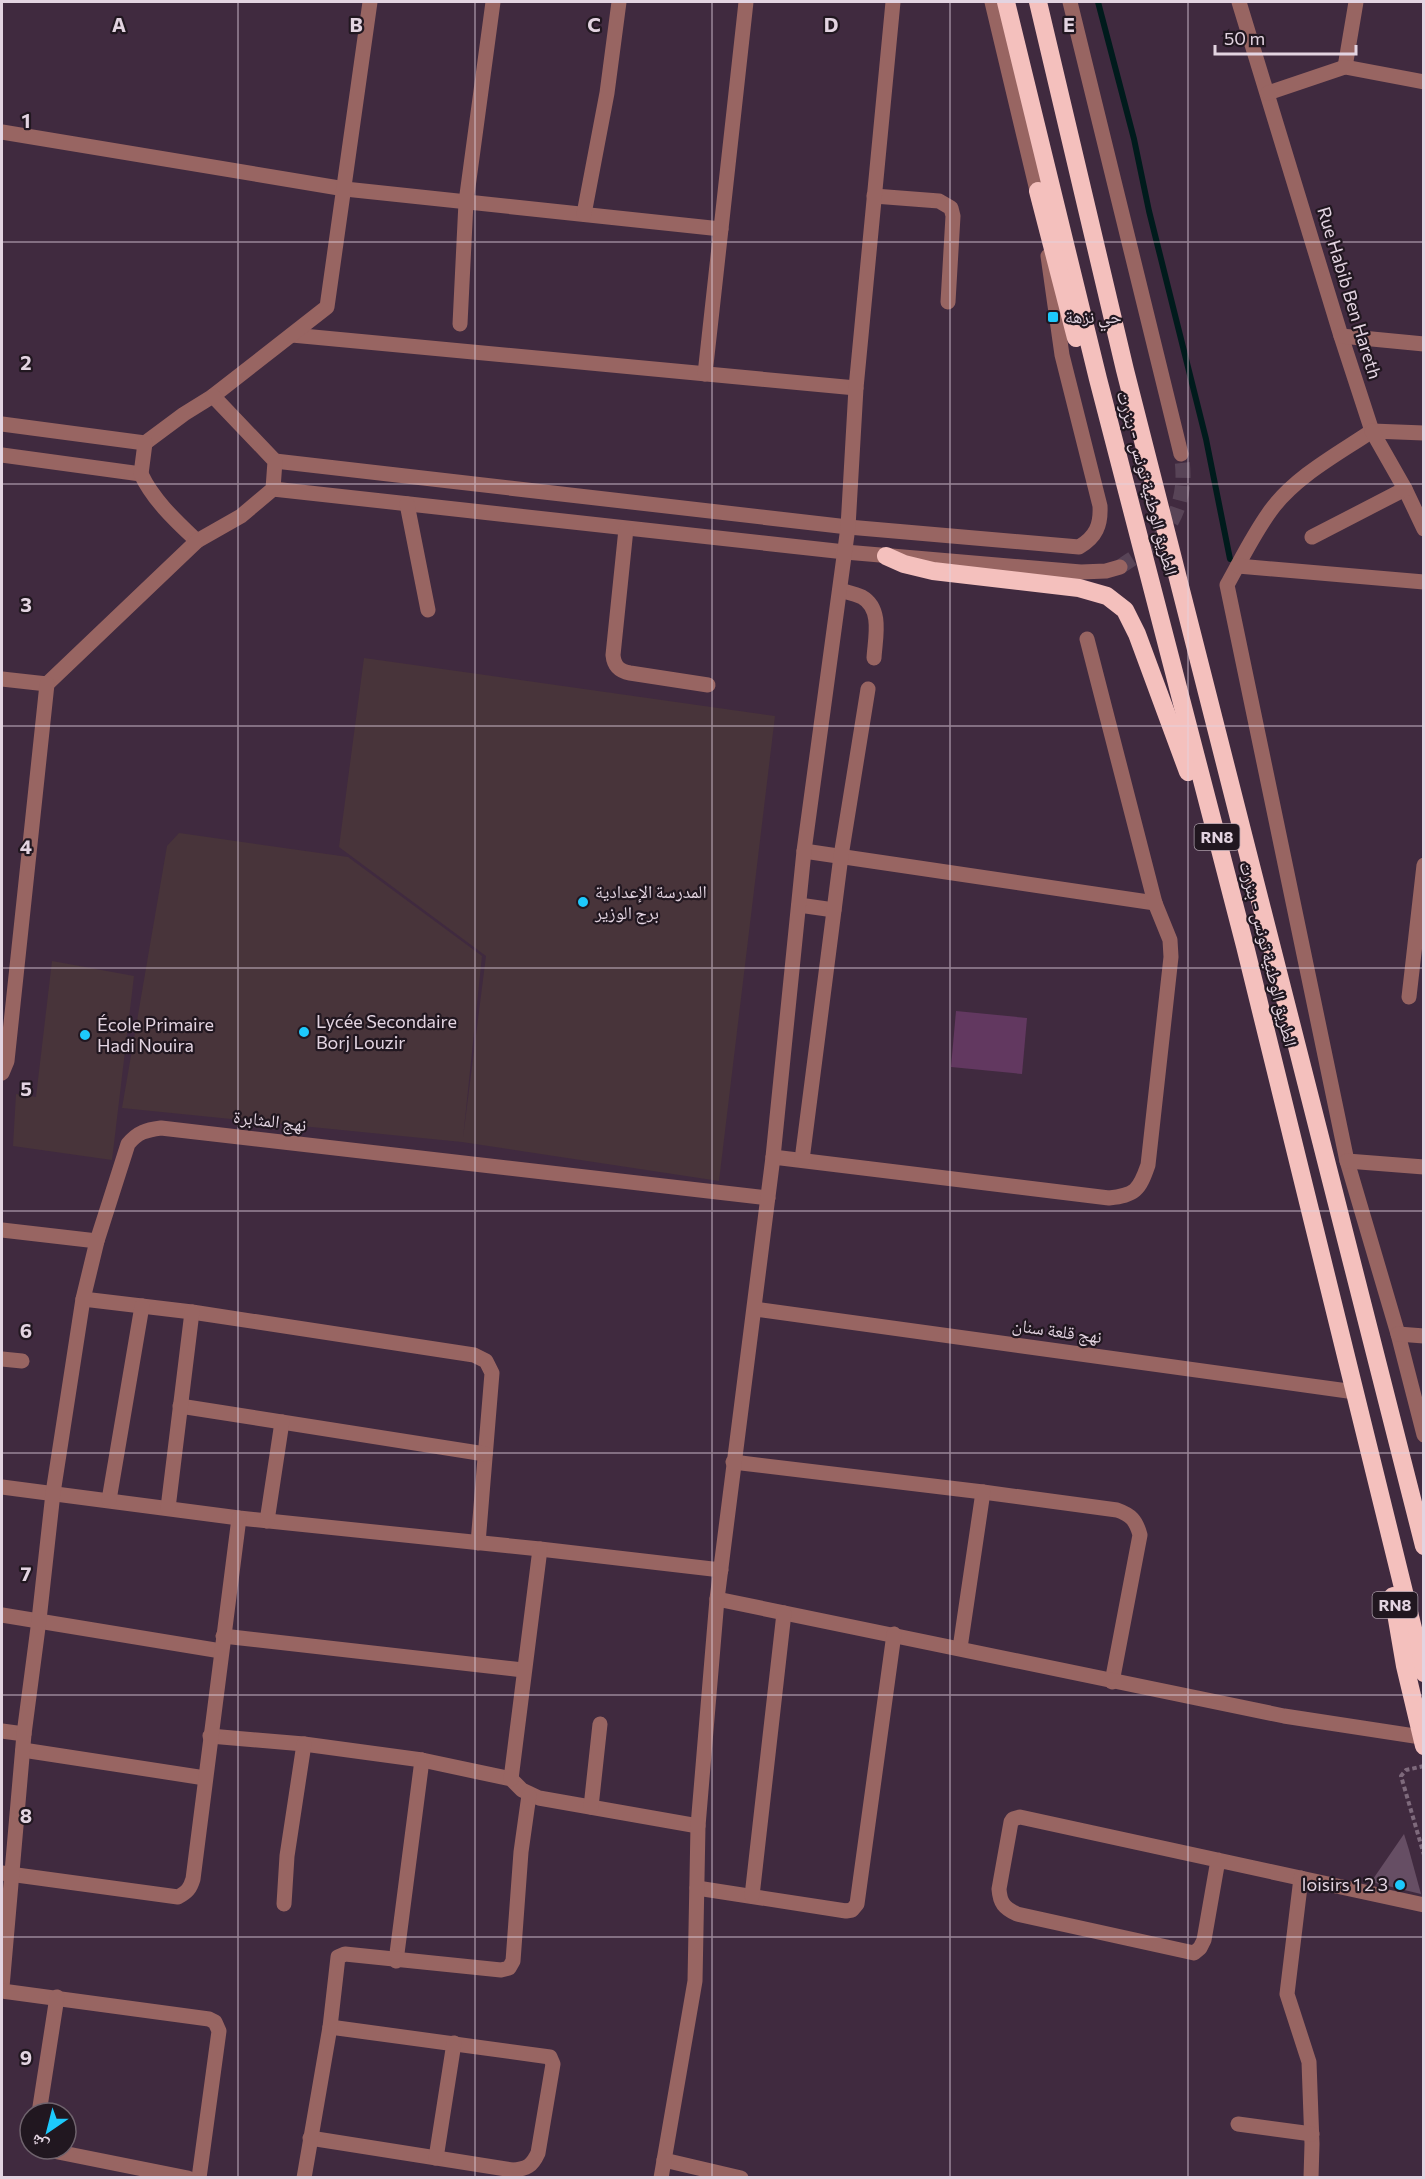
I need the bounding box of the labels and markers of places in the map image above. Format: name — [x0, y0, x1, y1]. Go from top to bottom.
place label: حي نزهة — [1065, 305, 1122, 332]
marker: حي نزهة — [1046, 310, 1060, 324]
place label: المدرسة الإعدادية برج الوزير — [594, 880, 707, 925]
marker: المدرسة الإعدادية برج الوزير — [576, 895, 590, 909]
place label: Lycée Secondaire Borj Louzir — [316, 1010, 457, 1053]
place label: École Primaire Hadi Nouira — [97, 1013, 214, 1056]
marker: Lycée Secondaire Borj Louzir — [297, 1025, 311, 1039]
marker: École Primaire Hadi Nouira — [78, 1028, 92, 1042]
place label: loisirs 1 2 3 — [1302, 1873, 1388, 1895]
marker: loisirs 1 2 3 — [1393, 1878, 1407, 1892]

